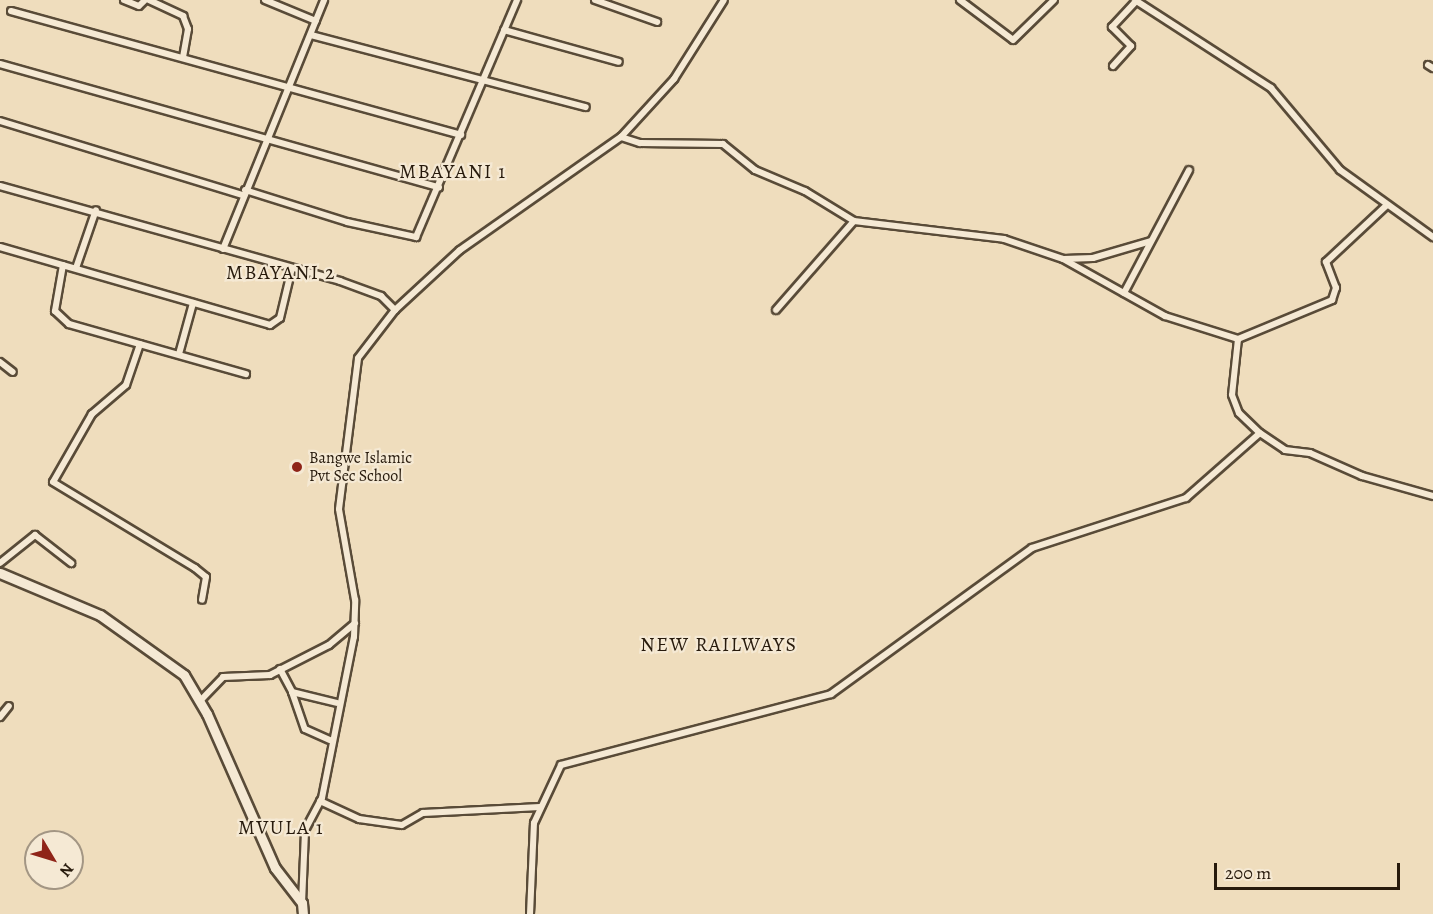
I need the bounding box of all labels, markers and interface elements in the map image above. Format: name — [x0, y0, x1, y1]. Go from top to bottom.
district label: MBAYANI 1 — [399, 159, 507, 183]
district label: MBAYANI 2 — [226, 260, 336, 284]
place label: Bangwe Islamic Pvt Sec School — [309, 448, 412, 486]
marker: Bangwe Islamic Pvt Sec School — [290, 460, 304, 474]
district label: NEW RAILWAYS — [640, 632, 798, 656]
district label: MVULA 1 — [238, 815, 324, 839]
north arrow — [24, 830, 84, 890]
scale bar — [1217, 851, 1403, 889]
text: N — [54, 858, 79, 881]
text: 200 m — [1225, 861, 1271, 885]

